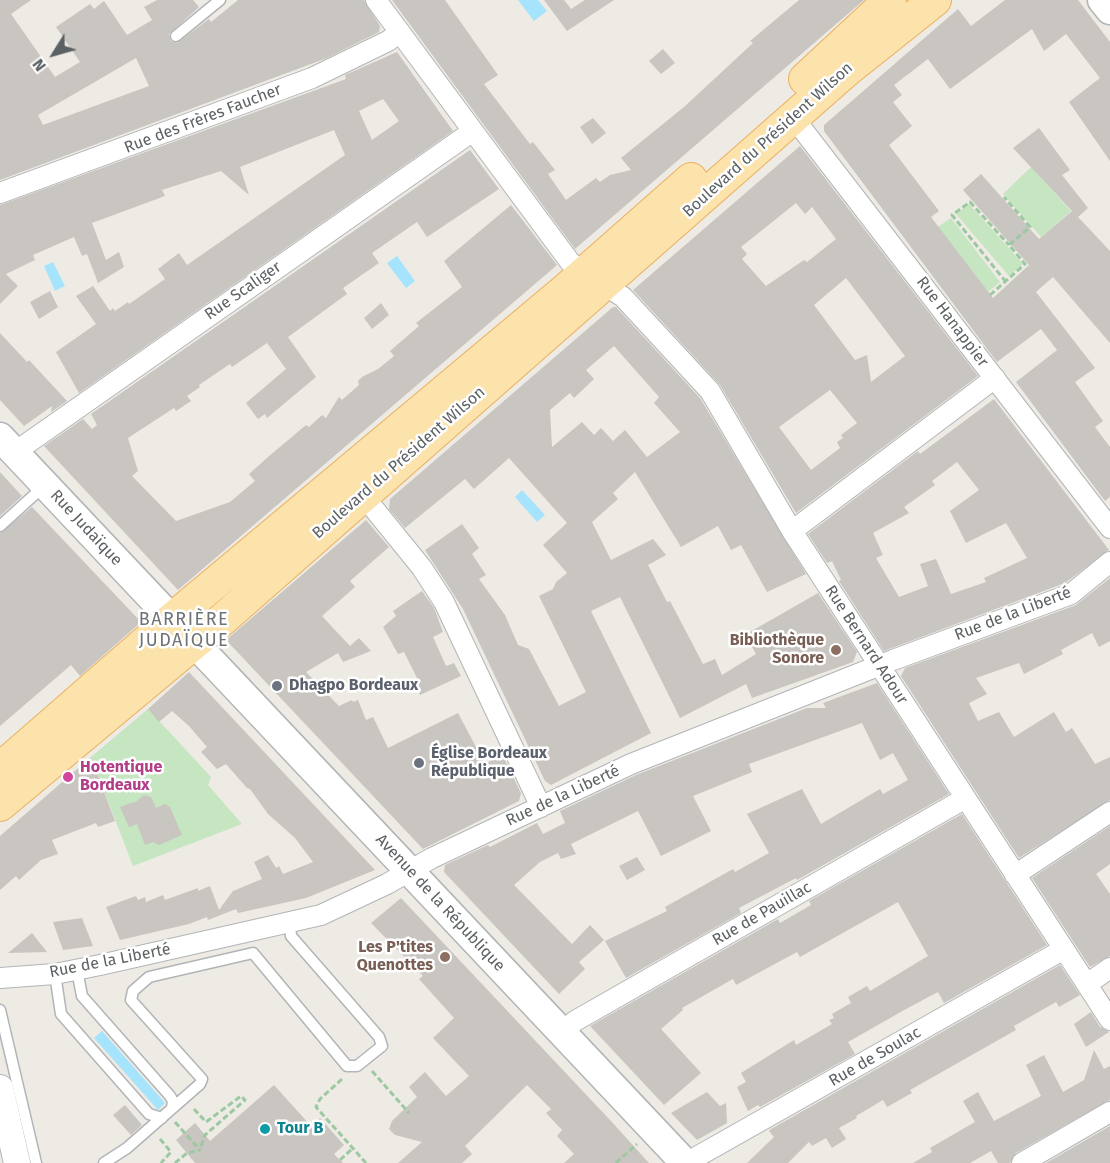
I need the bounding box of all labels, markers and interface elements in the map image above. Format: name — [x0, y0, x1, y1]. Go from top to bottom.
north arrow — [24, 24, 84, 84]
text: N — [28, 55, 50, 75]
street label: Boulevard du Président Wilson — [679, 59, 857, 221]
street label: Rue des Frères Faucher — [122, 80, 284, 158]
street label: Rue Scaliger — [201, 258, 285, 324]
street label: Rue Hanappier — [912, 273, 992, 371]
street label: Boulevard du Président Wilson — [309, 383, 489, 543]
street label: Rue Judaïque — [46, 486, 126, 570]
street label: Rue Bernard Adour — [820, 582, 912, 708]
street label: Rue de la Liberté — [952, 583, 1074, 645]
district label: BARRIÈRE JUDAÏQUE — [139, 609, 229, 652]
place label: Bibliothèque Sonore — [730, 631, 824, 669]
marker: Bibliothèque Sonore — [829, 643, 843, 657]
place label: Dhagpo Bordeaux — [289, 676, 418, 696]
marker: Dhagpo Bordeaux — [270, 679, 284, 693]
place label: Église Bordeaux République — [431, 744, 547, 782]
marker: Église Bordeaux République — [412, 756, 426, 770]
place label: Hotentique Bordeaux — [80, 758, 162, 796]
street label: Rue de la Liberté — [503, 761, 623, 831]
marker: Hotentique Bordeaux — [61, 770, 75, 784]
street label: Avenue de la République — [371, 830, 509, 976]
street label: Rue de Pauillac — [709, 878, 815, 950]
place label: Les P'tites Quenottes — [357, 938, 433, 976]
street label: Rue de la Liberté — [48, 940, 172, 982]
marker: Les P'tites Quenottes — [438, 950, 452, 964]
street label: Rue de Soulac — [826, 1023, 924, 1091]
place label: Tour B — [277, 1119, 323, 1139]
marker: Tour B — [258, 1122, 272, 1136]

